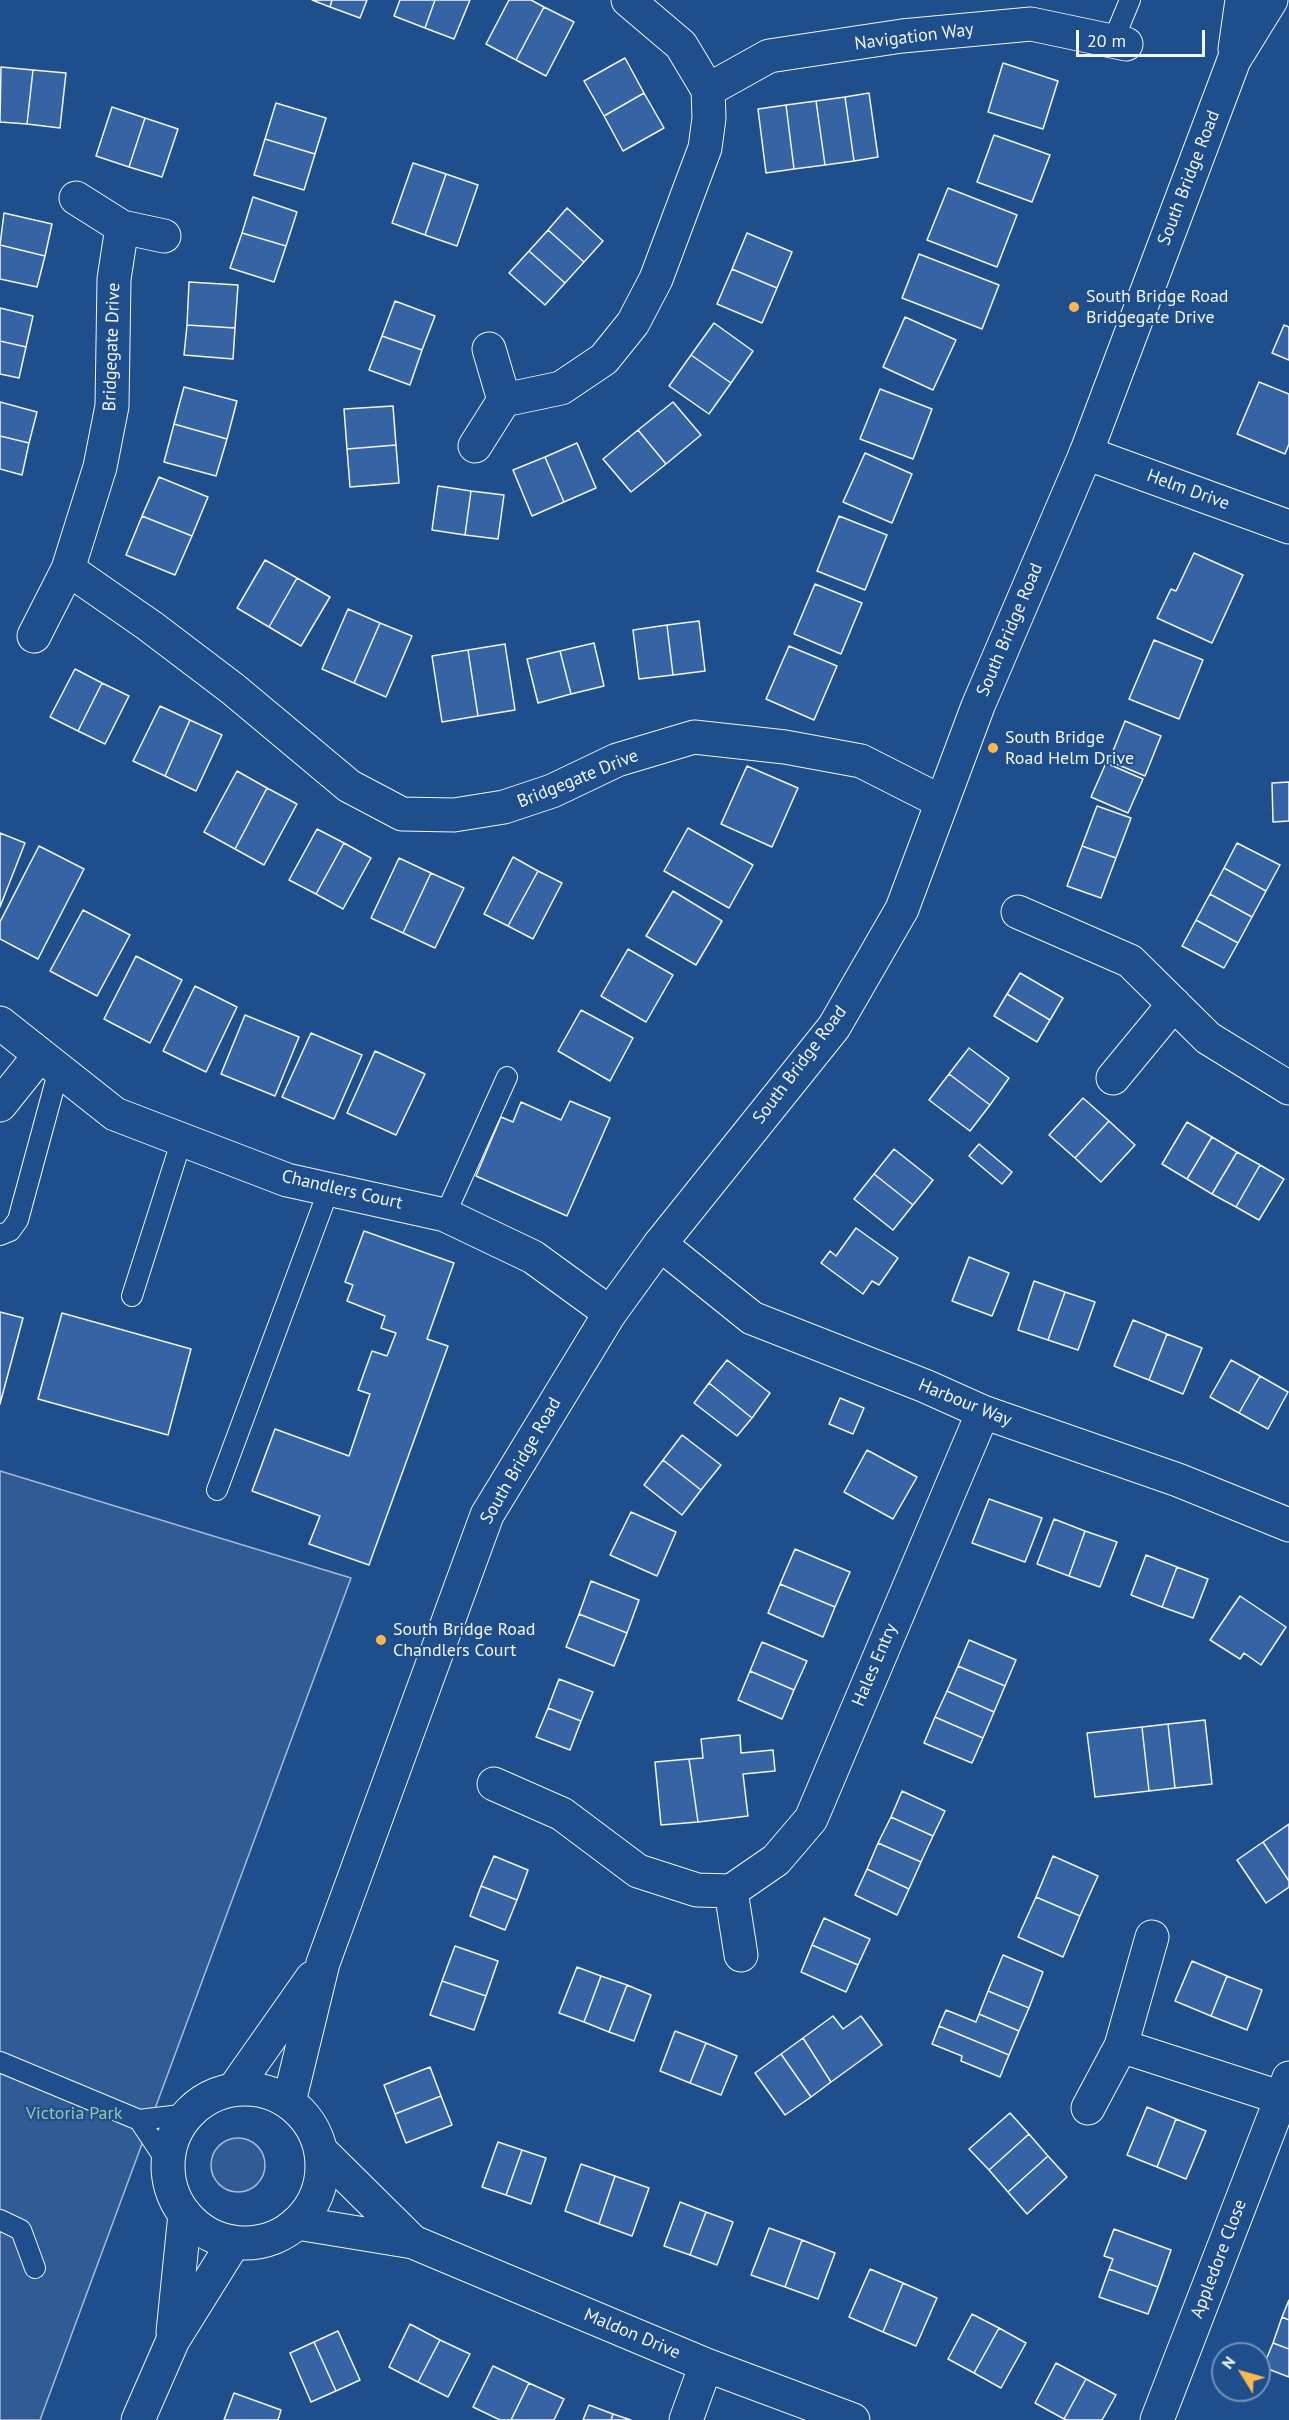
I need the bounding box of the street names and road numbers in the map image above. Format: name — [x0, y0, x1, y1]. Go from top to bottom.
street label: Navigation Way — [853, 19, 975, 55]
street label: South Bridge Road — [1153, 108, 1225, 248]
street label: Bridgegate Drive — [99, 282, 125, 412]
street label: Helm Drive — [1144, 465, 1232, 515]
street label: South Bridge Road — [972, 560, 1048, 700]
street label: Bridgegate Drive — [514, 745, 642, 813]
street label: South Bridge Road — [748, 1002, 852, 1128]
street label: Chandlers Court — [280, 1166, 404, 1214]
street label: Harbour Way — [915, 1375, 1015, 1431]
street label: South Bridge Road — [476, 1394, 566, 1528]
street label: Hales Entry — [848, 1620, 902, 1710]
street label: Appledore Close — [1186, 2196, 1252, 2322]
street label: Maldon Drive — [580, 2304, 684, 2364]

